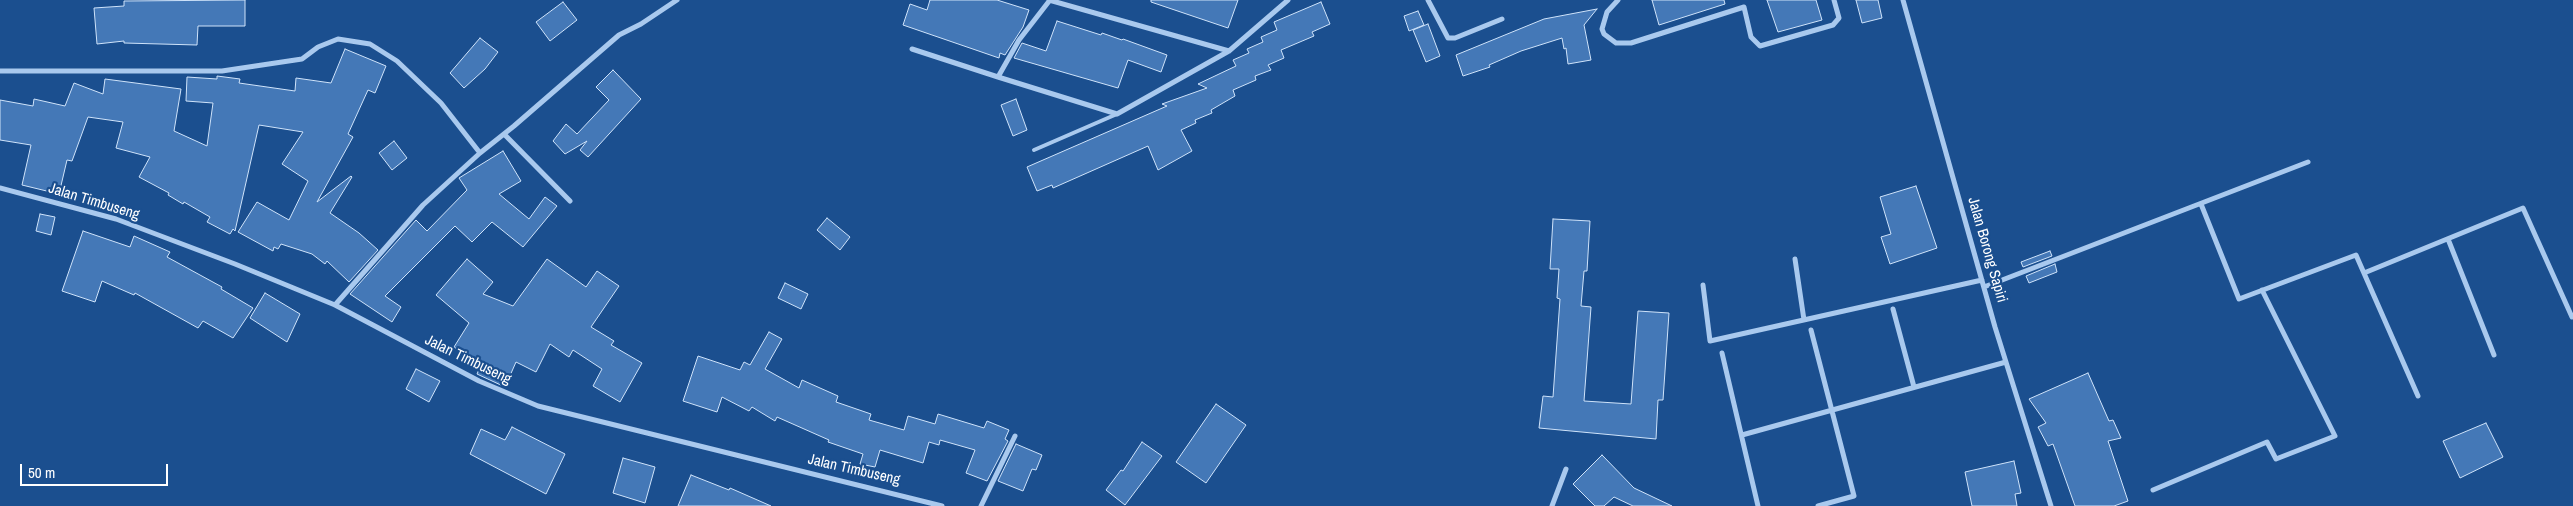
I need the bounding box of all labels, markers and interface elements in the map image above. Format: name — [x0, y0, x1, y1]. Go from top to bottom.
street label: Jalan Timbuseng — [46, 180, 142, 224]
street label: Jalan Borong Sapiri — [1963, 195, 2011, 305]
street label: Jalan Timbuseng — [422, 331, 514, 389]
street label: Jalan Timbuseng — [806, 451, 902, 489]
scale bar — [22, 454, 170, 486]
text: 50 m — [28, 462, 55, 483]

